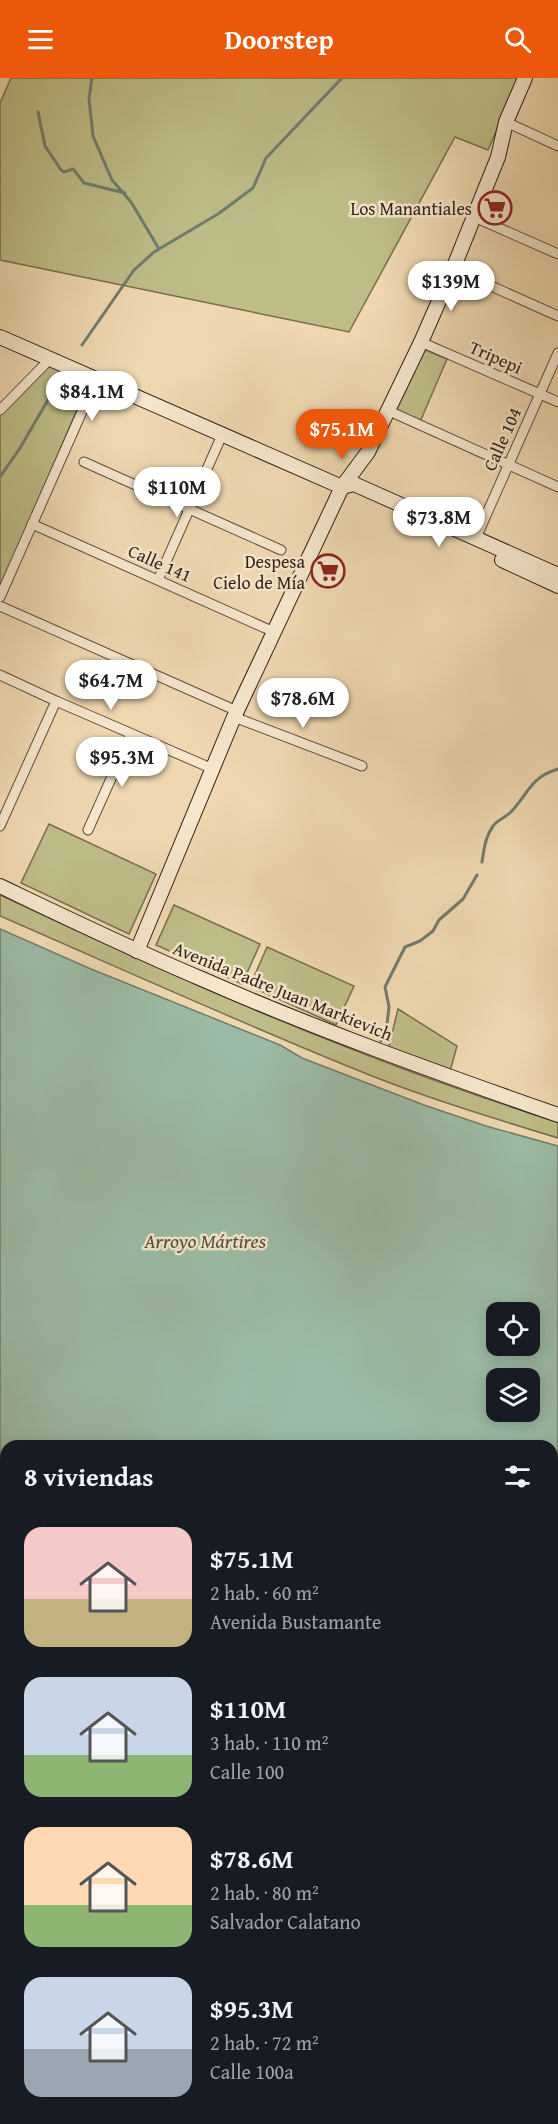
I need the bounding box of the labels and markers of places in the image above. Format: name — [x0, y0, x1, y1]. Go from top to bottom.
supermarket icon: Los Manantiales — [477, 190, 513, 226]
place label: Los Manantiales — [350, 195, 472, 222]
pin: $139M — [409, 261, 493, 312]
pin: $84.1M — [43, 371, 141, 422]
pin: $75.1M — [293, 409, 391, 460]
pin: $110M — [135, 467, 219, 518]
pin: $73.8M — [390, 497, 488, 548]
place label: Despesa Cielo de Mía — [213, 548, 305, 596]
supermarket icon: Despesa Cielo de Mía — [310, 553, 346, 589]
pin: $64.7M — [62, 660, 160, 711]
pin: $78.6M — [254, 678, 352, 729]
pin: $95.3M — [73, 737, 171, 788]

